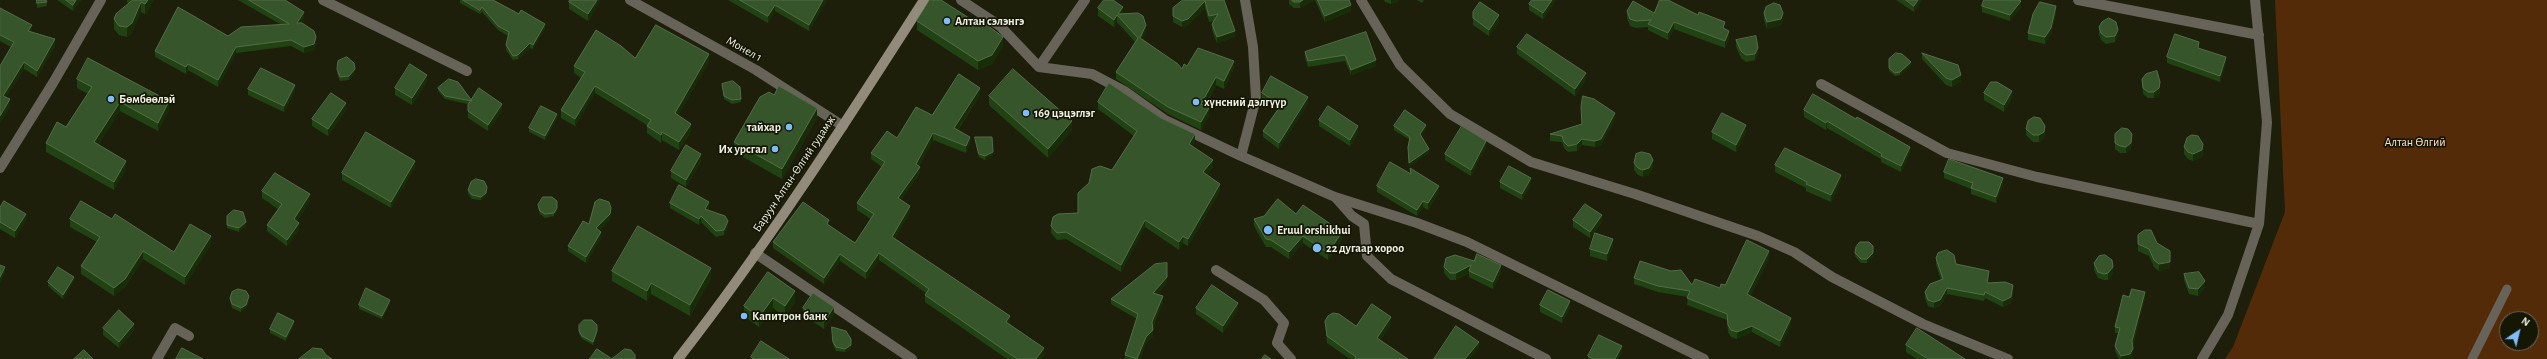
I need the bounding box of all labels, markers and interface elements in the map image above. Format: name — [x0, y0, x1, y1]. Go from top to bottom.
place label: Алтан сэлэнгэ — [955, 14, 1024, 28]
marker: Алтан сэлэнгэ — [942, 16, 952, 26]
street label: Монел 1 — [723, 33, 765, 65]
place label: Бөмбөөлэй — [119, 92, 175, 106]
marker: Бөмбөөлэй — [106, 94, 116, 104]
place label: хүнсний дэлгүүр — [1204, 95, 1287, 109]
marker: хүнсний дэлгүүр — [1191, 97, 1201, 107]
place label: 169 цэцэглэг — [1034, 106, 1095, 120]
marker: 169 цэцэглэг — [1021, 108, 1031, 118]
street label: Баруун Алтан-Өлгий гудамж — [750, 113, 838, 235]
place label: тайхар — [747, 120, 781, 134]
marker: тайхар — [784, 122, 794, 132]
park label: Алтан Өлгий — [2385, 135, 2445, 149]
place label: Их урсгал — [718, 142, 767, 156]
marker: Их урсгал — [770, 144, 780, 154]
place label: Eruul orshikhui — [1277, 223, 1351, 237]
marker: Eruul orshikhui — [1262, 224, 1274, 236]
place label: 22 дугаар хороо — [1326, 241, 1404, 255]
marker: 22 дугаар хороо — [1311, 242, 1323, 254]
place label: Капитрон банк — [752, 309, 827, 323]
marker: Капитрон банк — [739, 311, 749, 321]
north arrow — [2499, 311, 2539, 351]
text: N — [2519, 315, 2532, 328]

